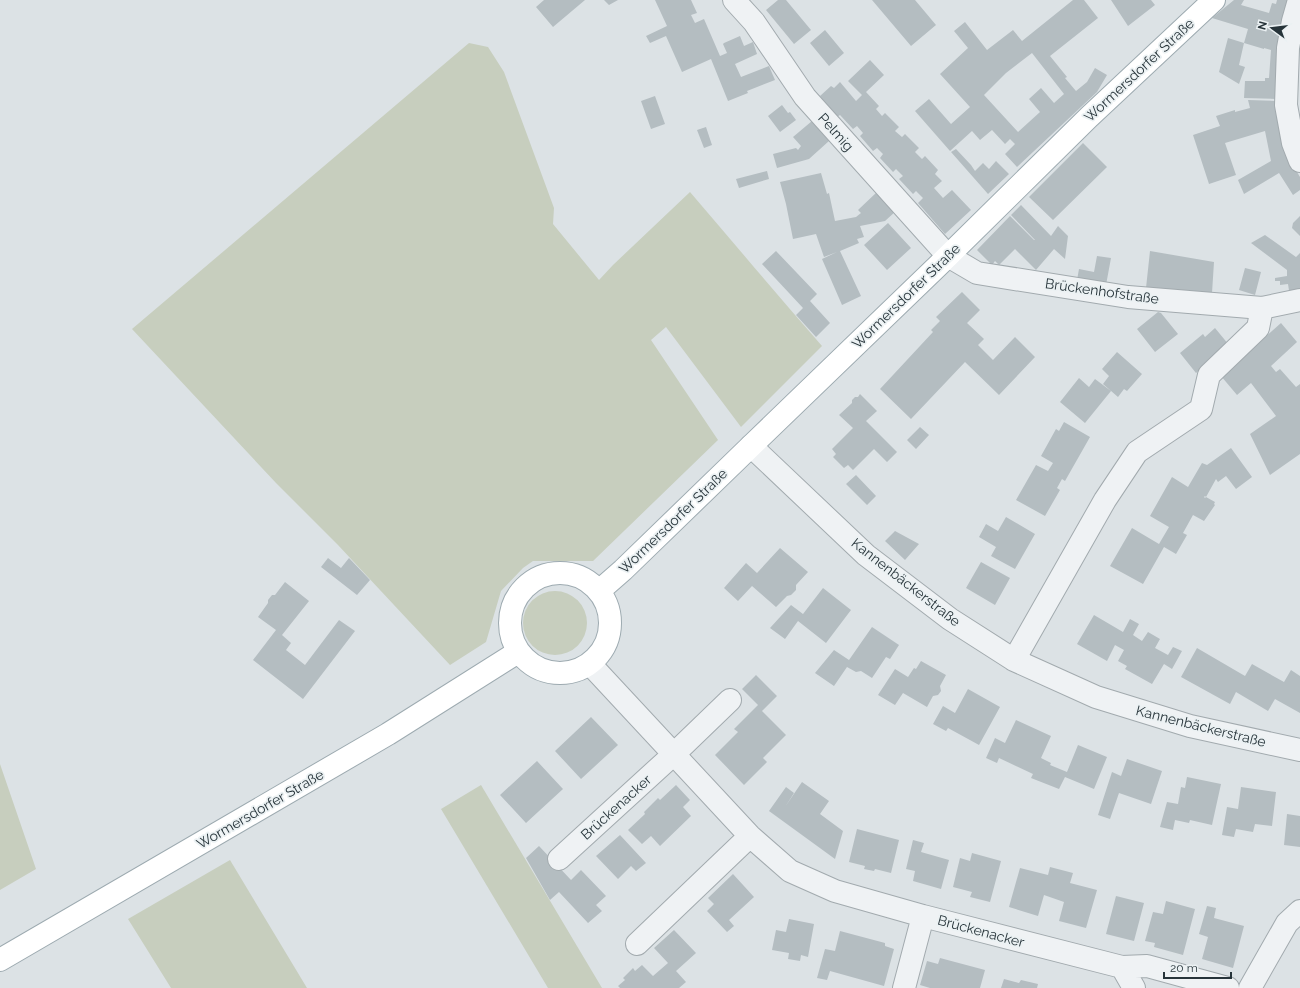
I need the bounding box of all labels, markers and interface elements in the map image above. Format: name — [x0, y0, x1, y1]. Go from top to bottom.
north arrow — [1252, 8, 1292, 48]
street label: Wormersdorfer Straße — [1081, 15, 1197, 125]
text: N — [1255, 20, 1270, 31]
street label: Pelmig — [815, 110, 857, 154]
street label: Wormersdorfer Straße — [849, 240, 963, 352]
street label: Brückenhofstraße — [1044, 275, 1160, 307]
street label: Wormersdorfer Straße — [616, 465, 730, 577]
street label: Kannenbäckerstraße — [849, 535, 963, 629]
street label: Kannenbäckerstraße — [1134, 702, 1268, 750]
street label: Wormersdorfer Straße — [194, 766, 326, 852]
street label: Brückenacker — [578, 771, 655, 843]
street label: Brückenacker — [936, 912, 1026, 950]
scale bar — [1164, 954, 1231, 980]
text: 20 m — [1170, 961, 1198, 975]

